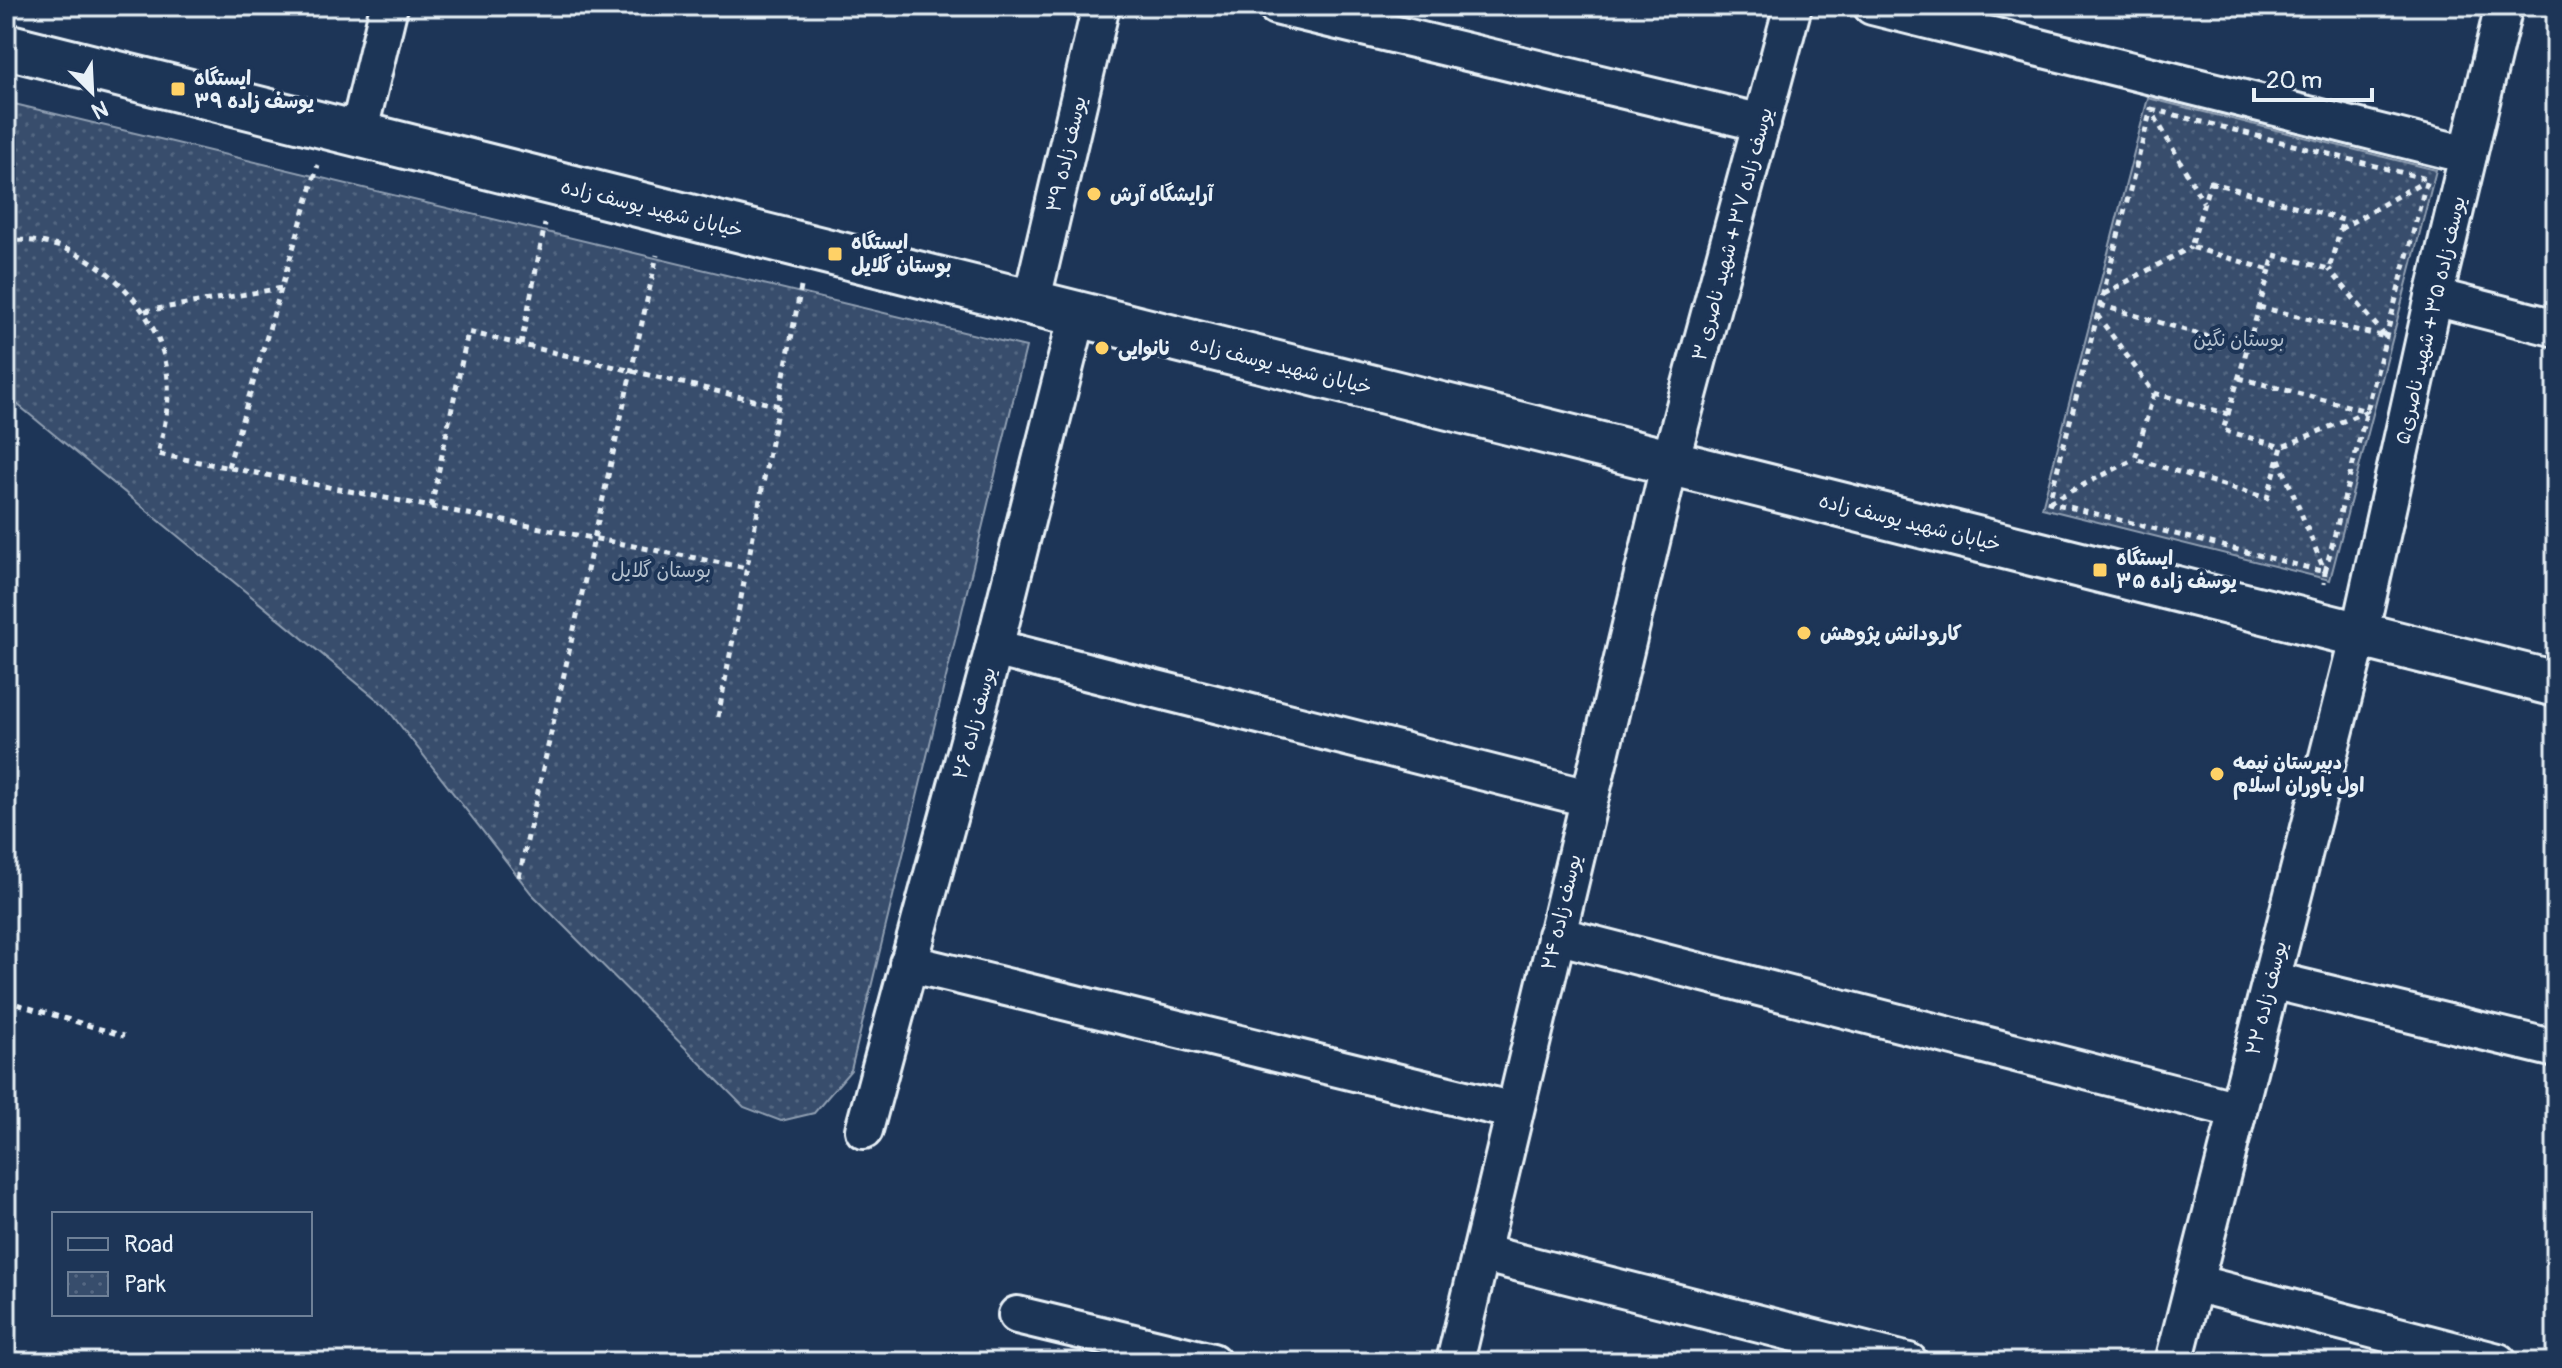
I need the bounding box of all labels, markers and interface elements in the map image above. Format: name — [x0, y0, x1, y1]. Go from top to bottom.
north arrow — [52, 52, 132, 132]
scale bar — [2254, 52, 2372, 102]
place label: ایستگاه یوسف زاده ۳۹ — [194, 66, 314, 114]
text: 20 m — [2266, 66, 2322, 95]
marker: ایستگاه یوسف زاده ۳۹ — [169, 80, 187, 98]
text: N — [87, 94, 112, 125]
street label: یوسف زاده ۳۹ — [1041, 94, 1092, 215]
street label: یوسف زاده ۳۷ + شهید ناصری ۳ — [1687, 105, 1778, 364]
street label: خیابان شهید یوسف زاده — [558, 174, 745, 243]
place label: آرایشگاه آرش — [1110, 182, 1215, 207]
marker: آرایشگاه آرش — [1085, 185, 1103, 203]
street label: یوسف زاده ۳۵ + شهید ناصری۵ — [2390, 193, 2471, 447]
place label: ایستگاه بوستان گلایل — [851, 230, 952, 278]
marker: ایستگاه بوستان گلایل — [826, 245, 844, 263]
park label: بوستان نگین — [2193, 327, 2285, 352]
street label: خیابان شهید یوسف زاده — [1187, 331, 1374, 400]
place label: نانوایی — [1118, 336, 1171, 361]
marker: نانوایی — [1093, 339, 1111, 357]
street label: خیابان شهید یوسف زاده — [1816, 488, 2003, 557]
place label: ایستگاه یوسف زاده ۳۵ — [2116, 546, 2237, 594]
park label: بوستان گلایل — [611, 558, 711, 583]
marker: ایستگاه یوسف زاده ۳۵ — [2091, 561, 2109, 579]
place label: کارودانش پژوهش — [1820, 621, 1962, 646]
marker: کارودانش پژوهش — [1795, 624, 1813, 642]
street label: یوسف زاده ۲۶ — [947, 664, 1001, 782]
place label: دبیرستان نیمه اول یاوران اسلام — [2233, 750, 2364, 800]
marker: دبیرستان نیمه اول یاوران اسلام — [2208, 765, 2226, 783]
street label: یوسف زاده ۲۴ — [1536, 852, 1587, 973]
street label: یوسف زاده ۲۲ — [2240, 938, 2293, 1058]
legend — [52, 1212, 312, 1316]
text: Road — [124, 1230, 174, 1259]
text: Park — [124, 1270, 166, 1299]

